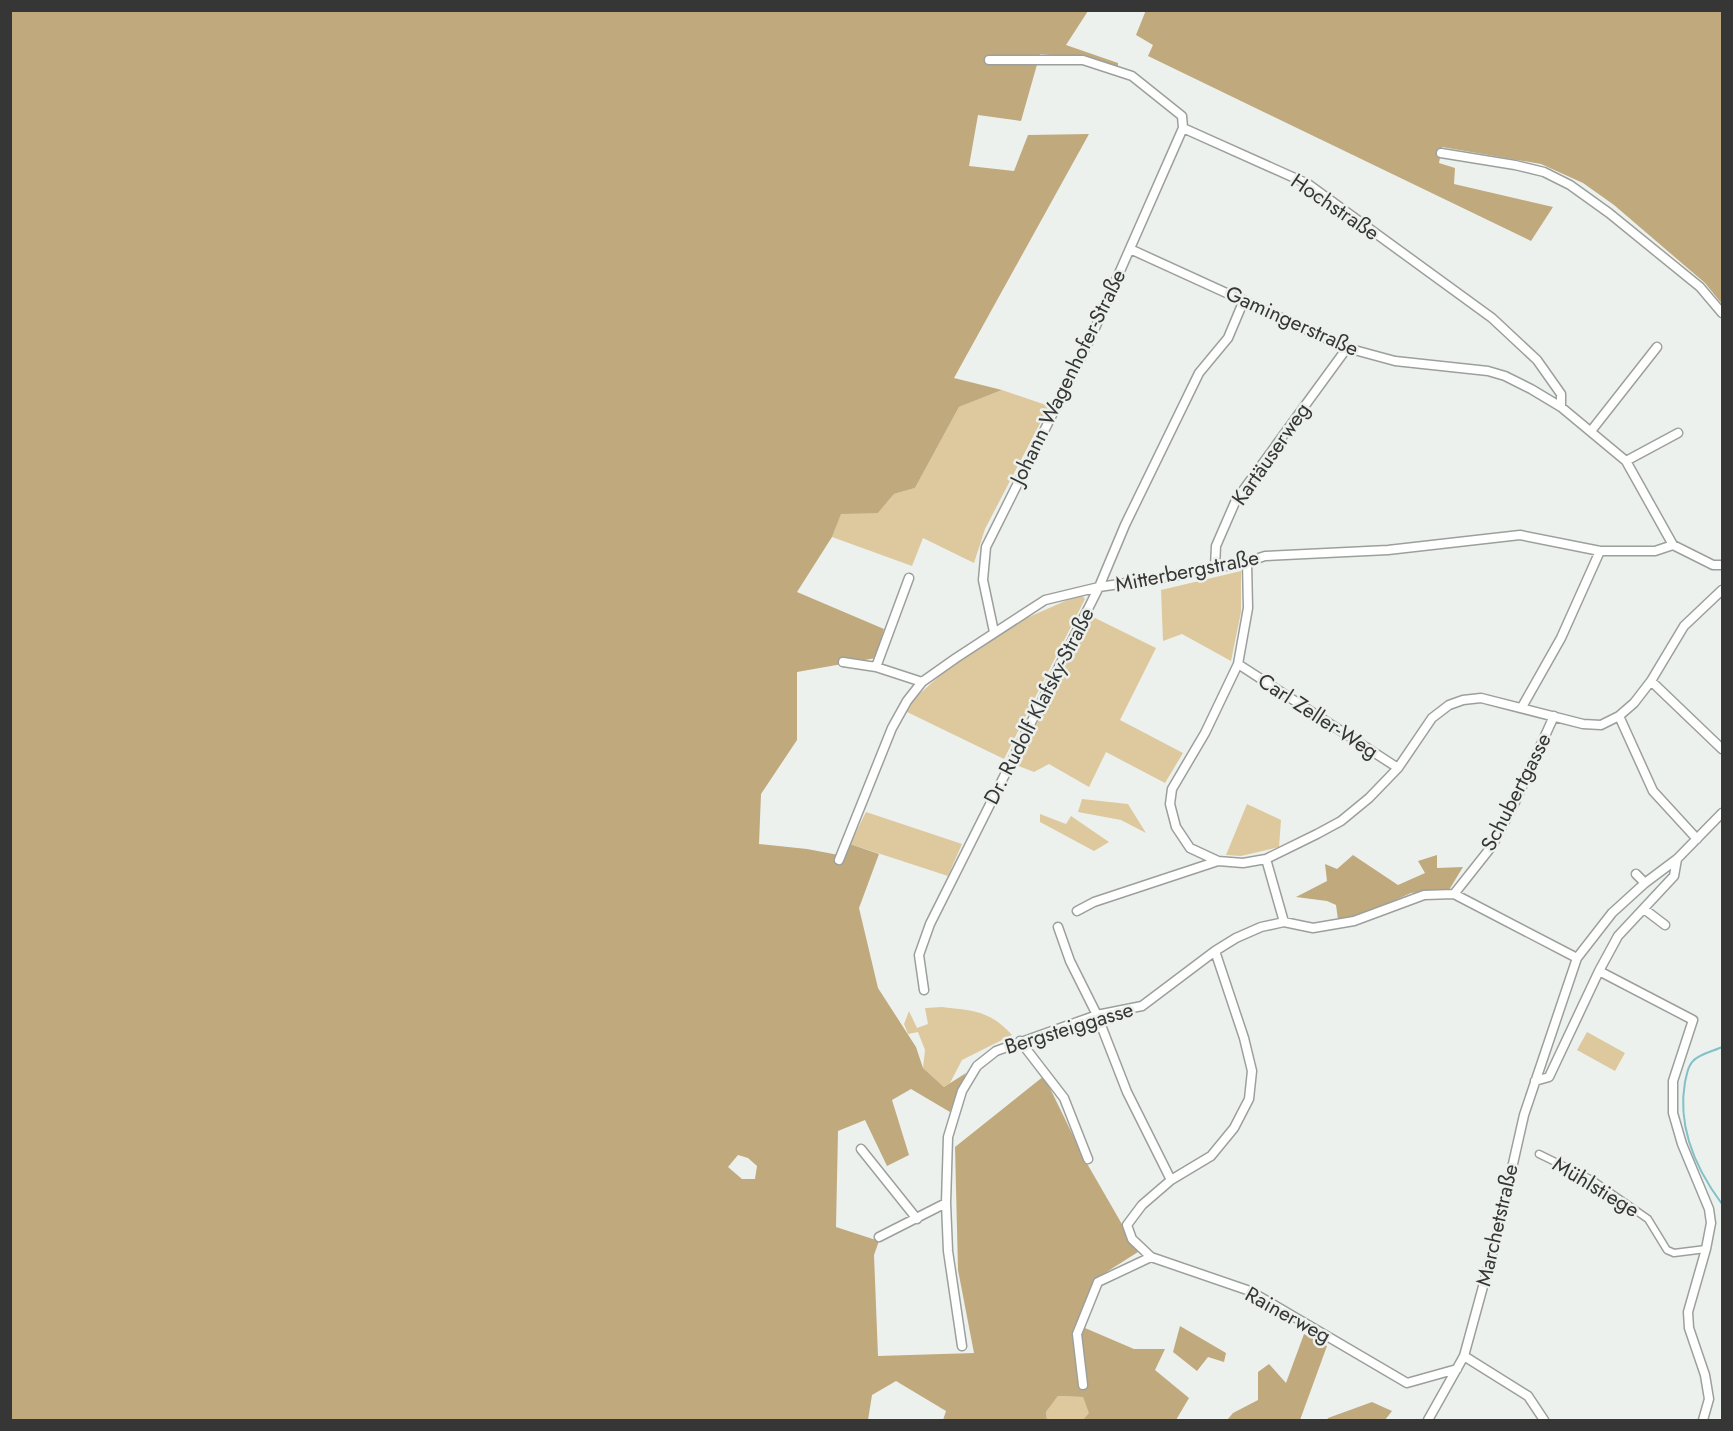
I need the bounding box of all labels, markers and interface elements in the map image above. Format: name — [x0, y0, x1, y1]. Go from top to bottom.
street label: Hochstraße — [1285, 166, 1385, 248]
street label: Johann Wagenhofer-Straße — [1001, 264, 1133, 492]
street label: Gamingerstraße — [1221, 278, 1363, 364]
street label: Kartäuserweg — [1225, 397, 1317, 511]
street label: Mitterbergstraße — [1113, 542, 1262, 600]
street label: Dr. Rudolf Klafsky-Straße — [976, 602, 1102, 810]
street label: Carl Zeller-Weg — [1252, 666, 1384, 766]
street label: Schubertgasse — [1473, 728, 1559, 856]
street label: Bergsteiggasse — [1001, 994, 1137, 1062]
street label: Mühlstiege — [1547, 1149, 1645, 1225]
street label: Marchetstraße — [1468, 1161, 1526, 1289]
street label: Rainerweg — [1240, 1279, 1336, 1351]

